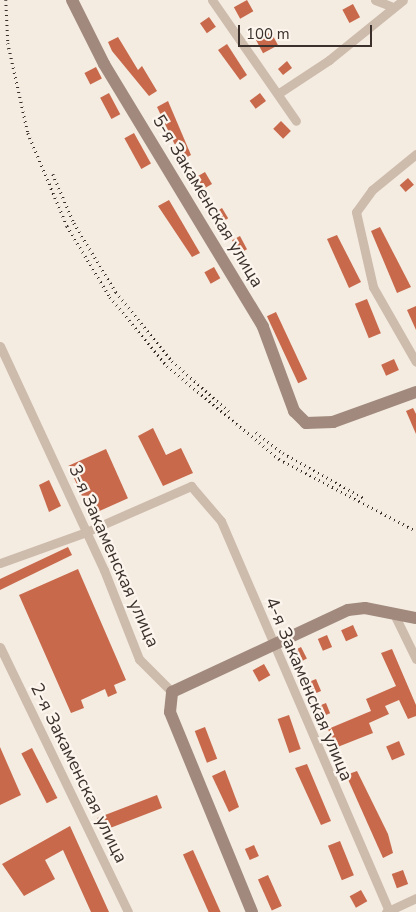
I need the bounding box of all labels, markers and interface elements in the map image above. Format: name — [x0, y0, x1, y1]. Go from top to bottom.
scale bar — [241, 15, 375, 47]
text: 100 m — [246, 24, 290, 44]
street label: 5-я Закаменская улица — [148, 111, 268, 291]
street label: 3-я Закаменская улица — [64, 461, 164, 651]
street label: 4-я Закаменская улица — [260, 594, 358, 784]
street label: 2-я Закаменская улица — [26, 679, 132, 867]

